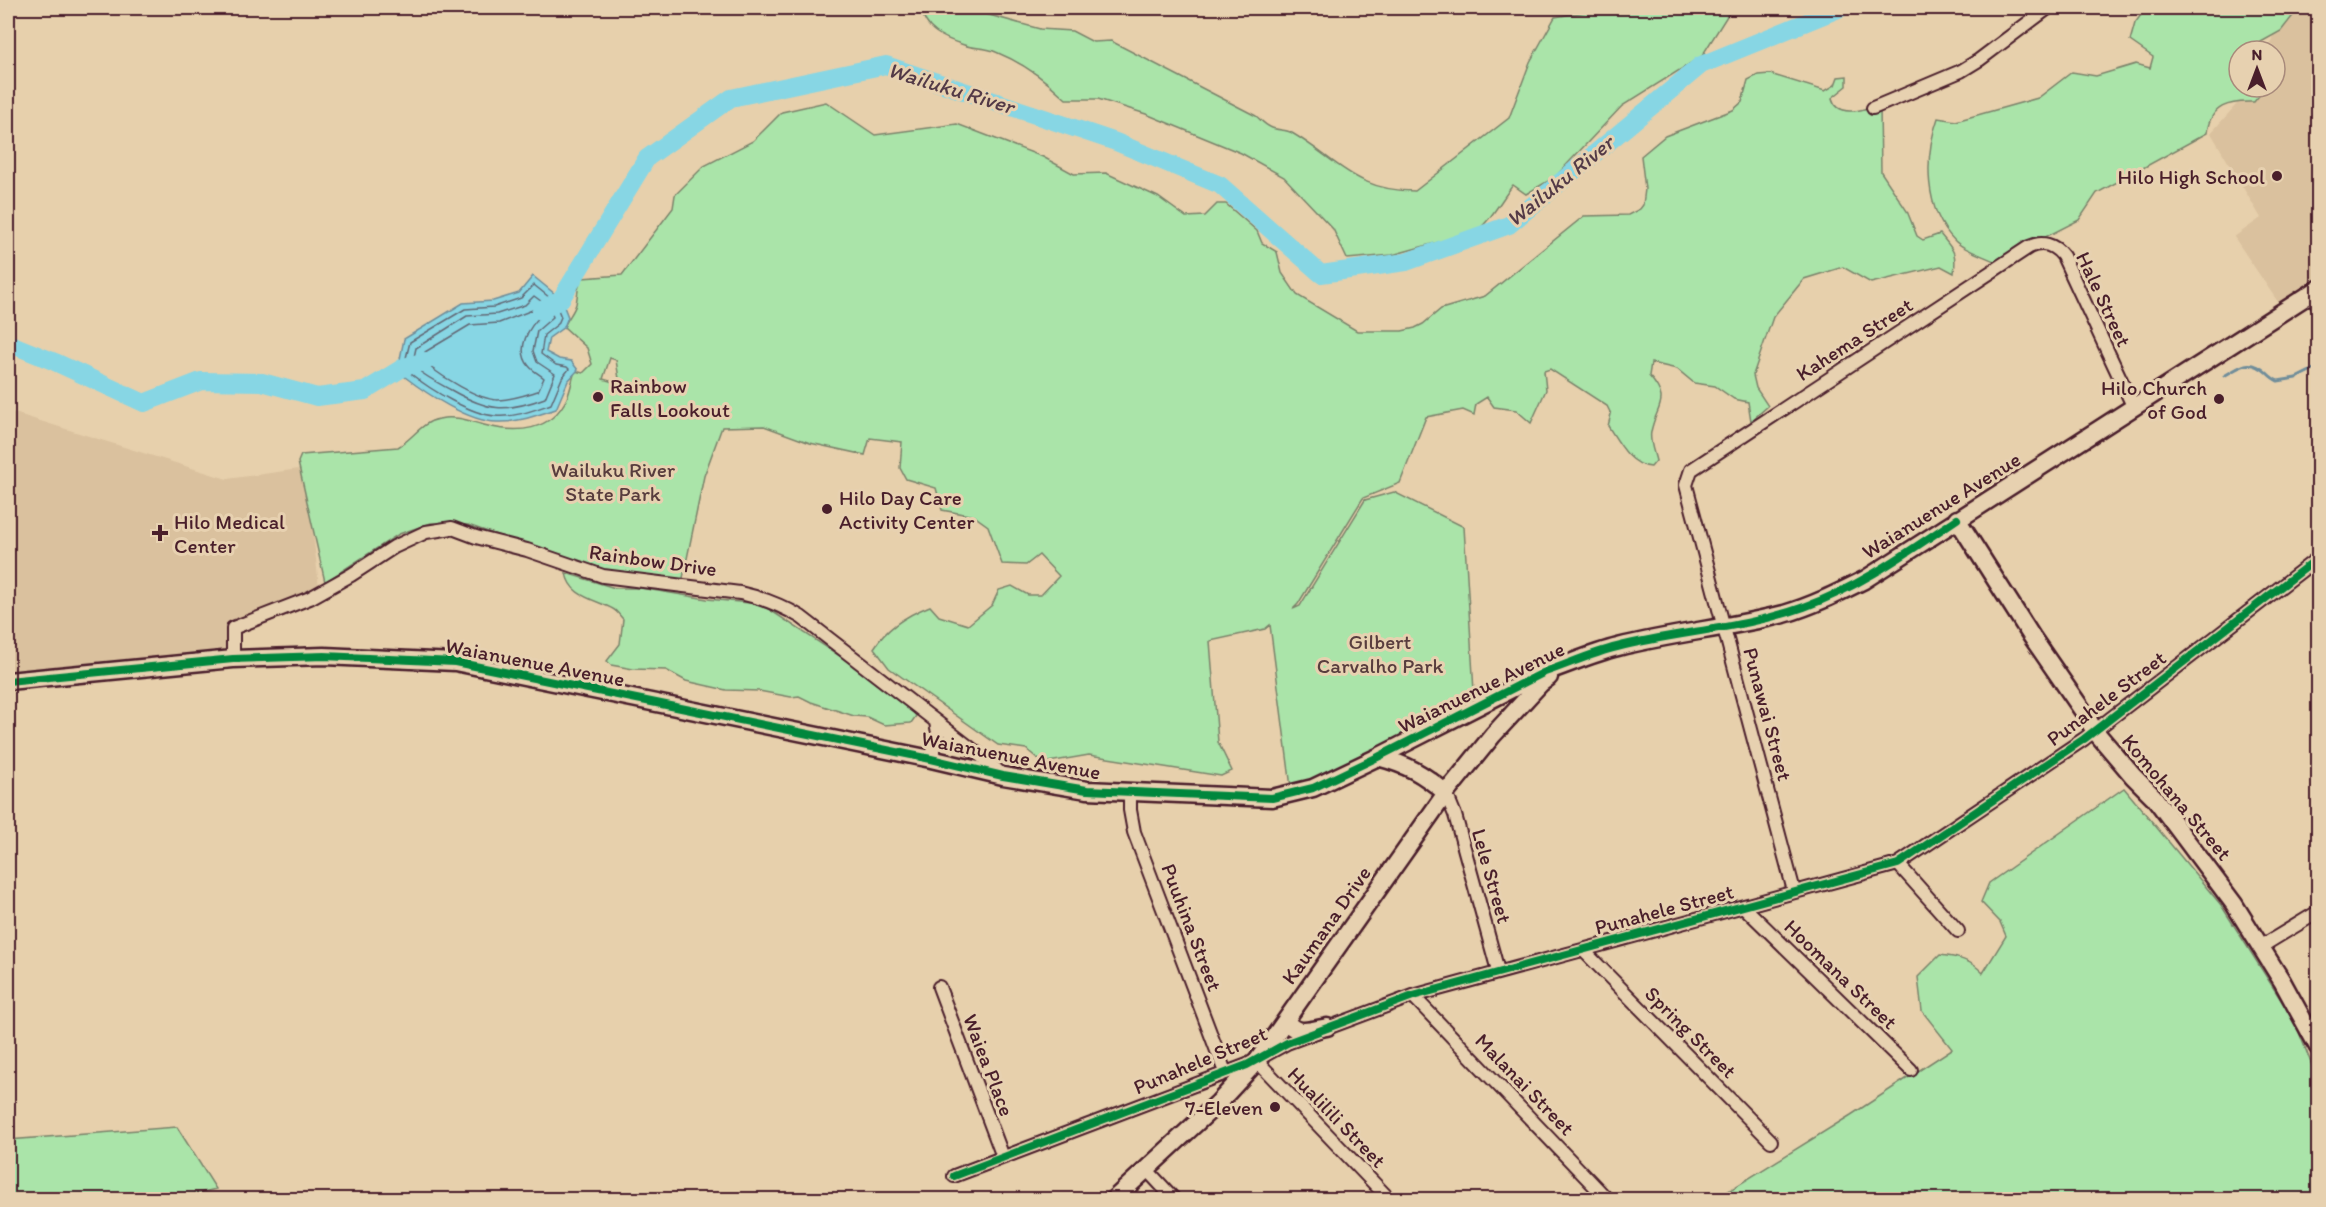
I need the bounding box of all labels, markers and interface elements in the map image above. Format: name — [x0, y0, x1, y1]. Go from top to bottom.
north arrow — [2227, 39, 2287, 99]
text: N — [2252, 45, 2262, 64]
water label: Wailuku River — [885, 56, 1019, 121]
water label: Wailuku River — [1501, 128, 1621, 233]
place label: Hilo High School — [2118, 164, 2265, 189]
marker: Hilo High School — [2270, 169, 2284, 183]
street label: Hale Street — [2071, 247, 2137, 351]
street label: Kahema Street — [1791, 292, 1917, 386]
place label: Rainbow Falls Lookout — [610, 373, 730, 422]
place label: Hilo Church of God — [2101, 375, 2207, 424]
marker: Rainbow Falls Lookout — [591, 390, 605, 404]
marker: Hilo Church of God — [2212, 392, 2226, 406]
street label: Waianuenue Avenue — [1857, 446, 2025, 564]
park label: Wailuku River State Park — [551, 457, 676, 506]
place label: Hilo Day Care Activity Center — [839, 485, 975, 534]
marker: Hilo Day Care Activity Center — [820, 502, 834, 516]
place label: Hilo Medical Center — [174, 509, 285, 558]
marker: Hilo Medical Center — [151, 524, 169, 542]
street label: Rainbow Drive — [587, 539, 719, 581]
park label: Gilbert Carvalho Park — [1317, 629, 1443, 678]
street label: Waianuenue Avenue — [443, 632, 627, 692]
street label: Waianuenue Avenue — [1394, 636, 1568, 738]
street label: Punawai Street — [1738, 645, 1798, 784]
street label: Punahele Street — [2041, 645, 2171, 751]
street label: Waianuenue Avenue — [919, 725, 1103, 785]
street label: Komohana Street — [2117, 729, 2237, 865]
street label: Lele Street — [1467, 826, 1517, 926]
street label: Puuhina Street — [1156, 860, 1228, 994]
street label: Kaumana Drive — [1276, 861, 1376, 989]
street label: Punahele Street — [1592, 878, 1736, 940]
street label: Hoomana Street — [1779, 914, 1903, 1034]
street label: Spring Street — [1640, 981, 1742, 1083]
street label: Waiea Place — [958, 1010, 1020, 1120]
street label: Punahele Street — [1129, 1021, 1271, 1099]
street label: Malanai Street — [1470, 1028, 1580, 1140]
street label: Hualilili Street — [1283, 1061, 1391, 1173]
place label: 7-Eleven — [1185, 1095, 1263, 1120]
marker: 7-Eleven — [1268, 1100, 1282, 1114]

